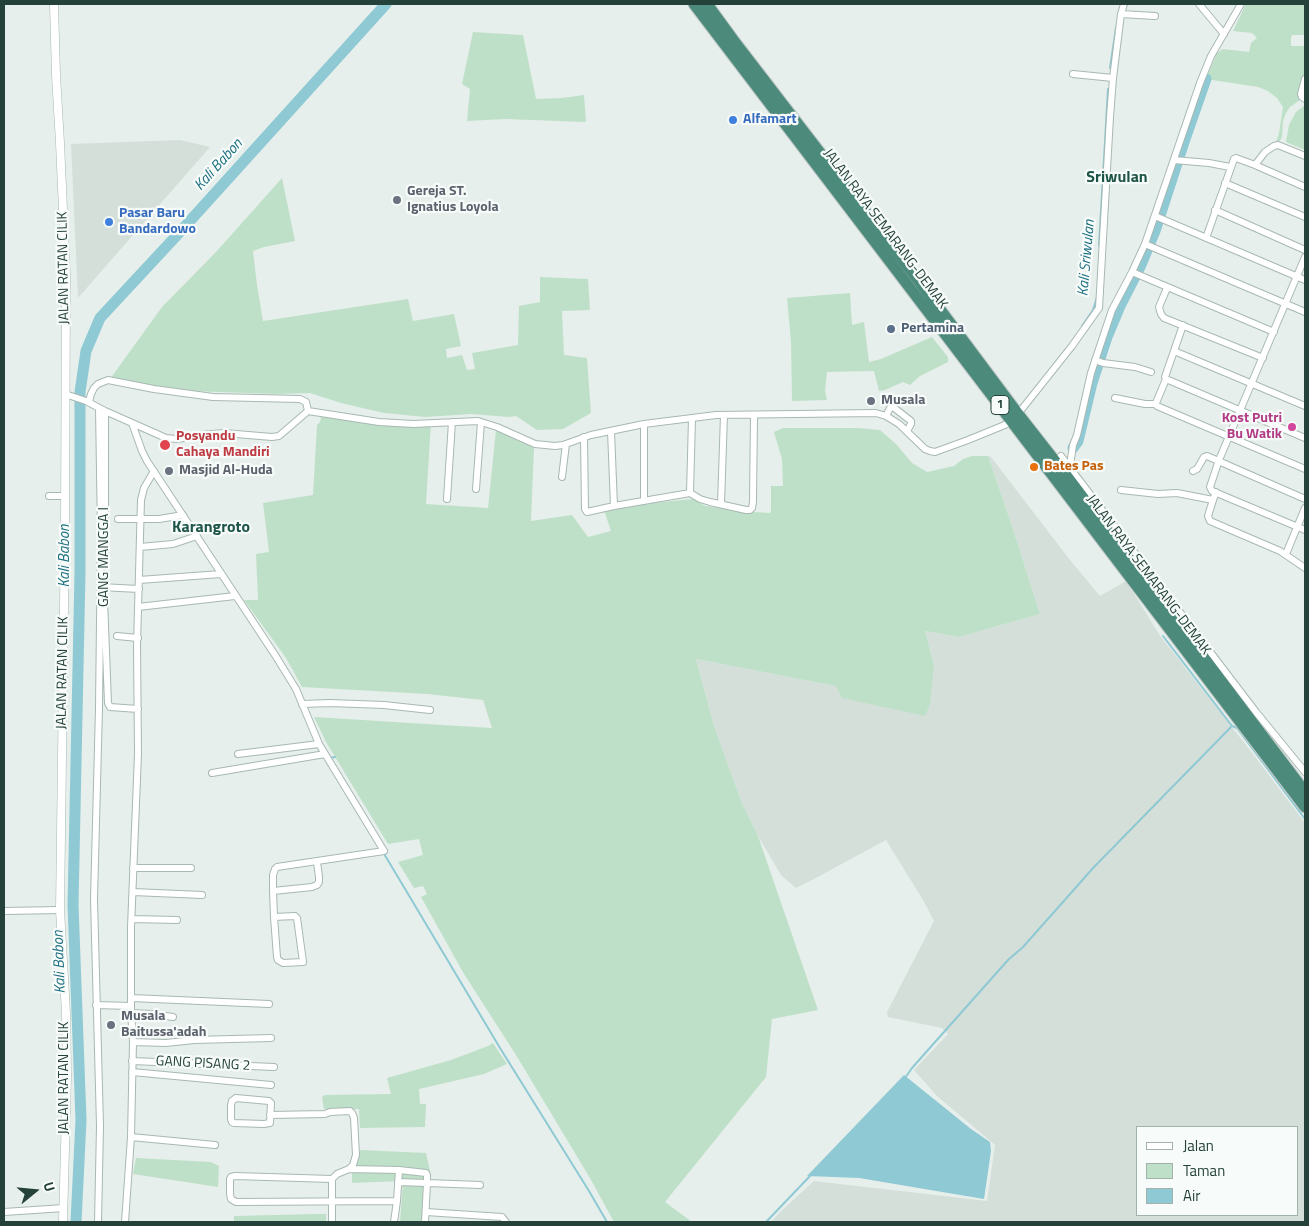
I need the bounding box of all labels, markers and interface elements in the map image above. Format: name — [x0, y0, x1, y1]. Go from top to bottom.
place label: Alfamart — [743, 112, 797, 128]
marker: Alfamart — [727, 114, 739, 126]
water label: Kali Babon — [191, 136, 247, 194]
street label: JALAN RAYA SEMARANG-DEMAK — [819, 146, 951, 312]
district label: Sriwulan — [1086, 168, 1148, 188]
place label: Gereja ST. Ignatius Loyola — [407, 184, 499, 216]
marker: Gereja ST. Ignatius Loyola — [391, 194, 403, 206]
place label: Pasar Baru Bandardowo — [119, 206, 196, 238]
street label: JALAN RATAN CILIK — [55, 211, 73, 325]
marker: Pasar Baru Bandardowo — [103, 216, 115, 228]
water label: Kali Sriwulan — [1075, 219, 1099, 297]
place label: Pertamina — [901, 321, 964, 337]
marker: Pertamina — [885, 323, 897, 335]
place label: Musala — [881, 393, 925, 409]
marker: Musala — [865, 395, 877, 407]
road number: 1 — [991, 396, 1009, 414]
place label: Kost Putri Bu Watik — [1222, 411, 1282, 444]
marker: Kost Putri Bu Watik — [1286, 421, 1298, 433]
place label: Posyandu Cahaya Mandiri — [176, 429, 270, 462]
marker: Posyandu Cahaya Mandiri — [158, 438, 172, 452]
place label: Bates Pas — [1044, 459, 1104, 475]
marker: Bates Pas — [1028, 461, 1040, 473]
place label: Masjid Al-Huda — [179, 463, 273, 479]
marker: Masjid Al-Huda — [163, 465, 175, 477]
street label: JALAN RAYA SEMARANG-DEMAK — [1082, 492, 1214, 658]
street label: GANG MANGGA I — [97, 507, 113, 607]
district label: Karangroto — [172, 518, 250, 538]
water label: Kali Babon — [56, 524, 74, 588]
street label: JALAN RATAN CILIK — [54, 616, 72, 730]
water label: Kali Babon — [50, 930, 70, 994]
place label: Musala Baitussa'adah — [121, 1009, 206, 1042]
marker: Musala Baitussa'adah — [105, 1019, 117, 1031]
street label: JALAN RATAN CILIK — [57, 1022, 73, 1134]
street label: GANG PISANG 2 — [155, 1053, 251, 1075]
legend — [1136, 1126, 1299, 1216]
text: Jalan — [1183, 1134, 1214, 1157]
text: Taman — [1183, 1159, 1225, 1182]
north arrow — [10, 1166, 60, 1216]
text: U — [38, 1179, 61, 1194]
text: Air — [1183, 1184, 1200, 1207]

